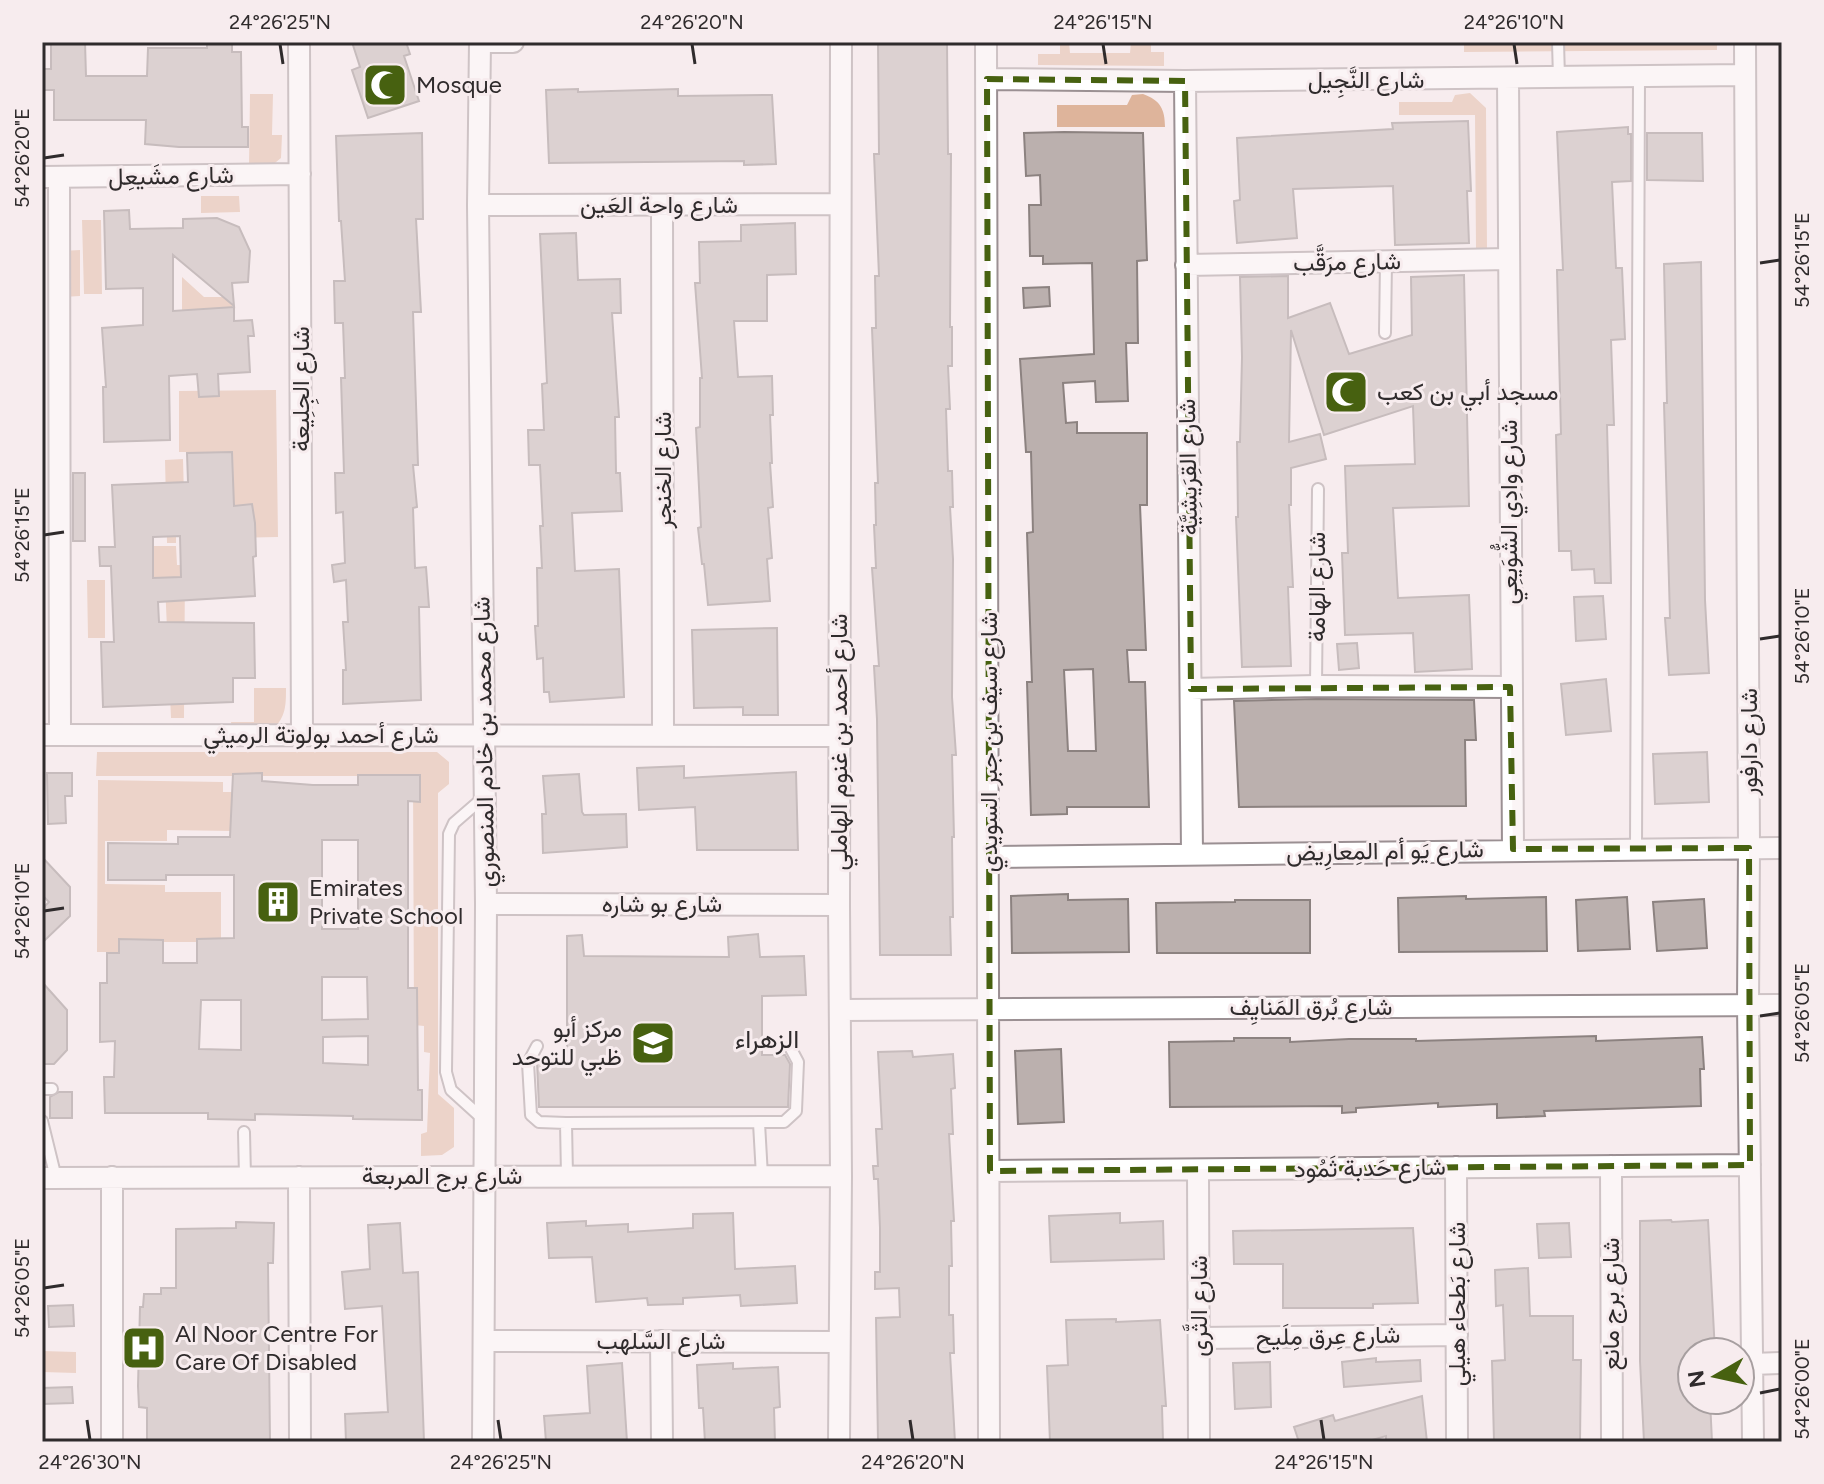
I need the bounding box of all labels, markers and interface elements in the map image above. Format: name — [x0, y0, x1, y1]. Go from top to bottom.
text: 24°26'25"N — [229, 10, 331, 34]
text: 24°26'20"N — [640, 10, 744, 34]
text: 24°26'15"N — [1053, 10, 1153, 34]
text: 24°26'10"N — [1464, 10, 1564, 34]
mosque icon: Mosque — [361, 61, 409, 109]
street label: شارع النَّجِيل — [1308, 65, 1424, 98]
place label: Mosque — [416, 70, 502, 99]
text: 54°26'20"E — [10, 108, 34, 208]
street label: شارع مشَيعِل — [108, 160, 234, 193]
street label: شارع واحة العَين — [580, 190, 738, 221]
text: 54°26'15"E — [1790, 212, 1814, 308]
street label: شارع مرَقَّب — [1293, 243, 1401, 279]
street label: شارع الجِلِيعة — [286, 326, 319, 452]
mosque icon: مسجد أبي بن كعب — [1322, 368, 1370, 416]
place label: مسجد أبي بن كعب — [1377, 377, 1558, 411]
street label: شارع القِرَيشِيَّة — [1172, 398, 1205, 536]
street label: شارع الخنجر — [648, 412, 679, 529]
street label: شارع وادِي الشُّوَيعِي — [1490, 420, 1528, 604]
text: 54°26'15"E — [10, 487, 34, 583]
street label: شارع الهامة — [1302, 532, 1333, 642]
text: 54°26'10"E — [1790, 587, 1814, 685]
street label: شارع محمد بن خادم المنصوري — [466, 596, 506, 888]
street label: شارع سيف بن جبر السويدي — [974, 612, 1008, 872]
street label: شارع أحمد بن غنوم الهاملي — [824, 614, 858, 870]
street label: شارع دارفور — [1734, 688, 1765, 797]
street label: شارع أحمد بولوتة الرميثي — [203, 720, 439, 754]
street label: شارع يَو أم المِعارِيض — [1286, 834, 1484, 871]
text: 54°26'10"E — [10, 862, 34, 960]
place label: Emirates Private School — [309, 873, 463, 930]
building icon: Emirates Private School — [254, 878, 302, 926]
street label: شارع بو شاره — [602, 889, 722, 920]
text: 54°26'05"E — [1790, 963, 1814, 1063]
street label: شارع بُرق المَنايِف — [1230, 992, 1392, 1025]
place label: مركز أبو ظبي للتوحد — [512, 1014, 622, 1076]
school or university icon: مركز أبو ظبي للتوحد — [629, 1019, 677, 1067]
district label: الزهراء — [735, 1023, 799, 1055]
street label: شارع حَدبة ثَمُود — [1294, 1152, 1446, 1185]
street label: شارع برج المربعة — [362, 1161, 522, 1192]
street label: شارع بَطحاء هيلي — [1442, 1222, 1476, 1386]
text: 54°26'05"E — [10, 1238, 34, 1338]
street label: شارع برج مانع — [1596, 1238, 1628, 1370]
street label: شارع الثَّرى — [1182, 1255, 1215, 1357]
place label: Al Noor Centre For Care Of Disabled — [175, 1319, 378, 1376]
street label: شارع عِرق مِلَيح — [1255, 1320, 1401, 1354]
hospital icon: Al Noor Centre For Care Of Disabled — [120, 1324, 168, 1372]
street label: شارع السَّلهب — [597, 1326, 725, 1357]
north arrow — [1676, 1336, 1756, 1416]
text: 54°26'00"E — [1790, 1338, 1814, 1440]
text: N — [1682, 1369, 1711, 1390]
text: 24°26'30"N — [38, 1450, 142, 1474]
text: 24°26'25"N — [450, 1450, 552, 1474]
text: 24°26'20"N — [861, 1450, 965, 1474]
text: 24°26'15"N — [1274, 1450, 1374, 1474]

